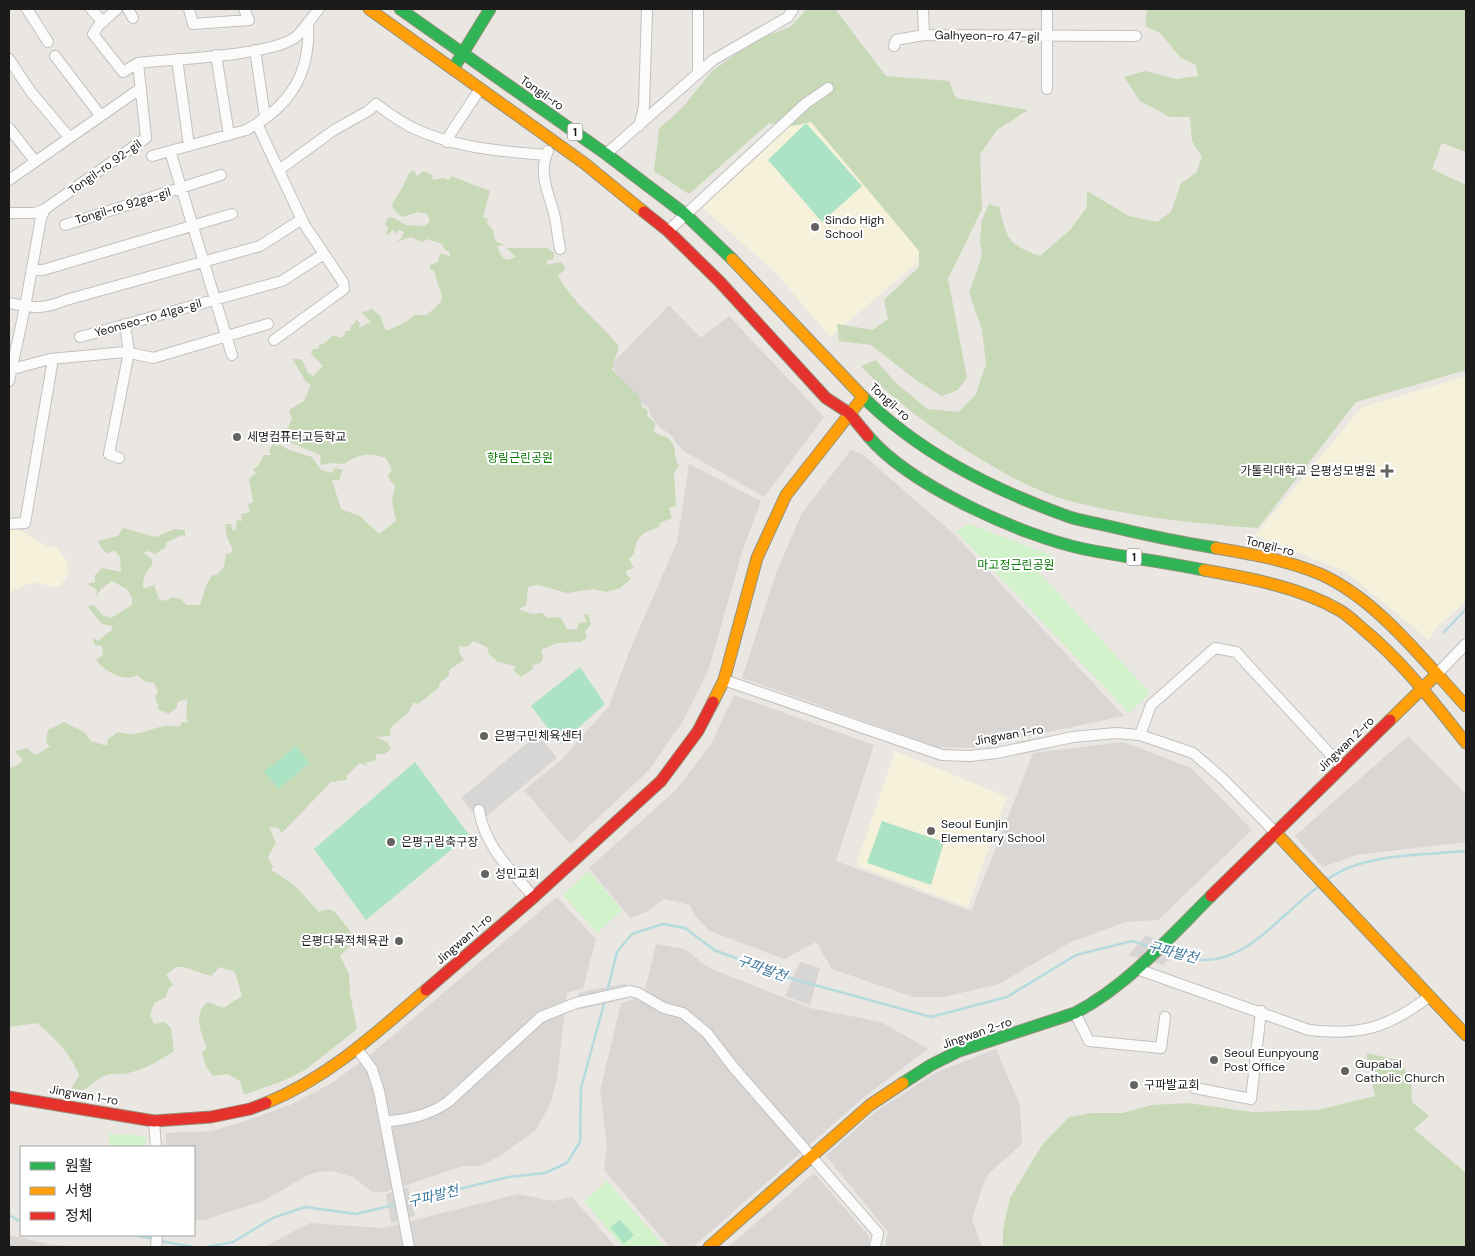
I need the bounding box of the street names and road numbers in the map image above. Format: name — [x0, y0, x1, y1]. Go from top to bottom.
street label: Galhyeon-ro 47-gil — [934, 27, 1040, 45]
street label: Tongil-ro — [517, 72, 567, 114]
road number: 1 — [568, 124, 582, 140]
street label: Tongil-ro 92-gil — [65, 136, 145, 198]
street label: Tongil-ro 92ga-gil — [73, 184, 173, 228]
street label: Yeonseo-ro 41ga-gil — [93, 295, 203, 341]
street label: Tongil-ro — [866, 379, 914, 425]
street label: Tongil-ro — [1244, 532, 1296, 560]
road number: 1 — [1126, 548, 1142, 566]
street label: Jingwan 2-ro — [1314, 713, 1378, 775]
street label: Jingwan 1-ro — [973, 721, 1045, 749]
street label: Jingwan 1-ro — [432, 910, 496, 968]
street label: Jingwan 2-ro — [940, 1014, 1014, 1052]
street label: Jingwan 1-ro — [48, 1081, 120, 1109]

